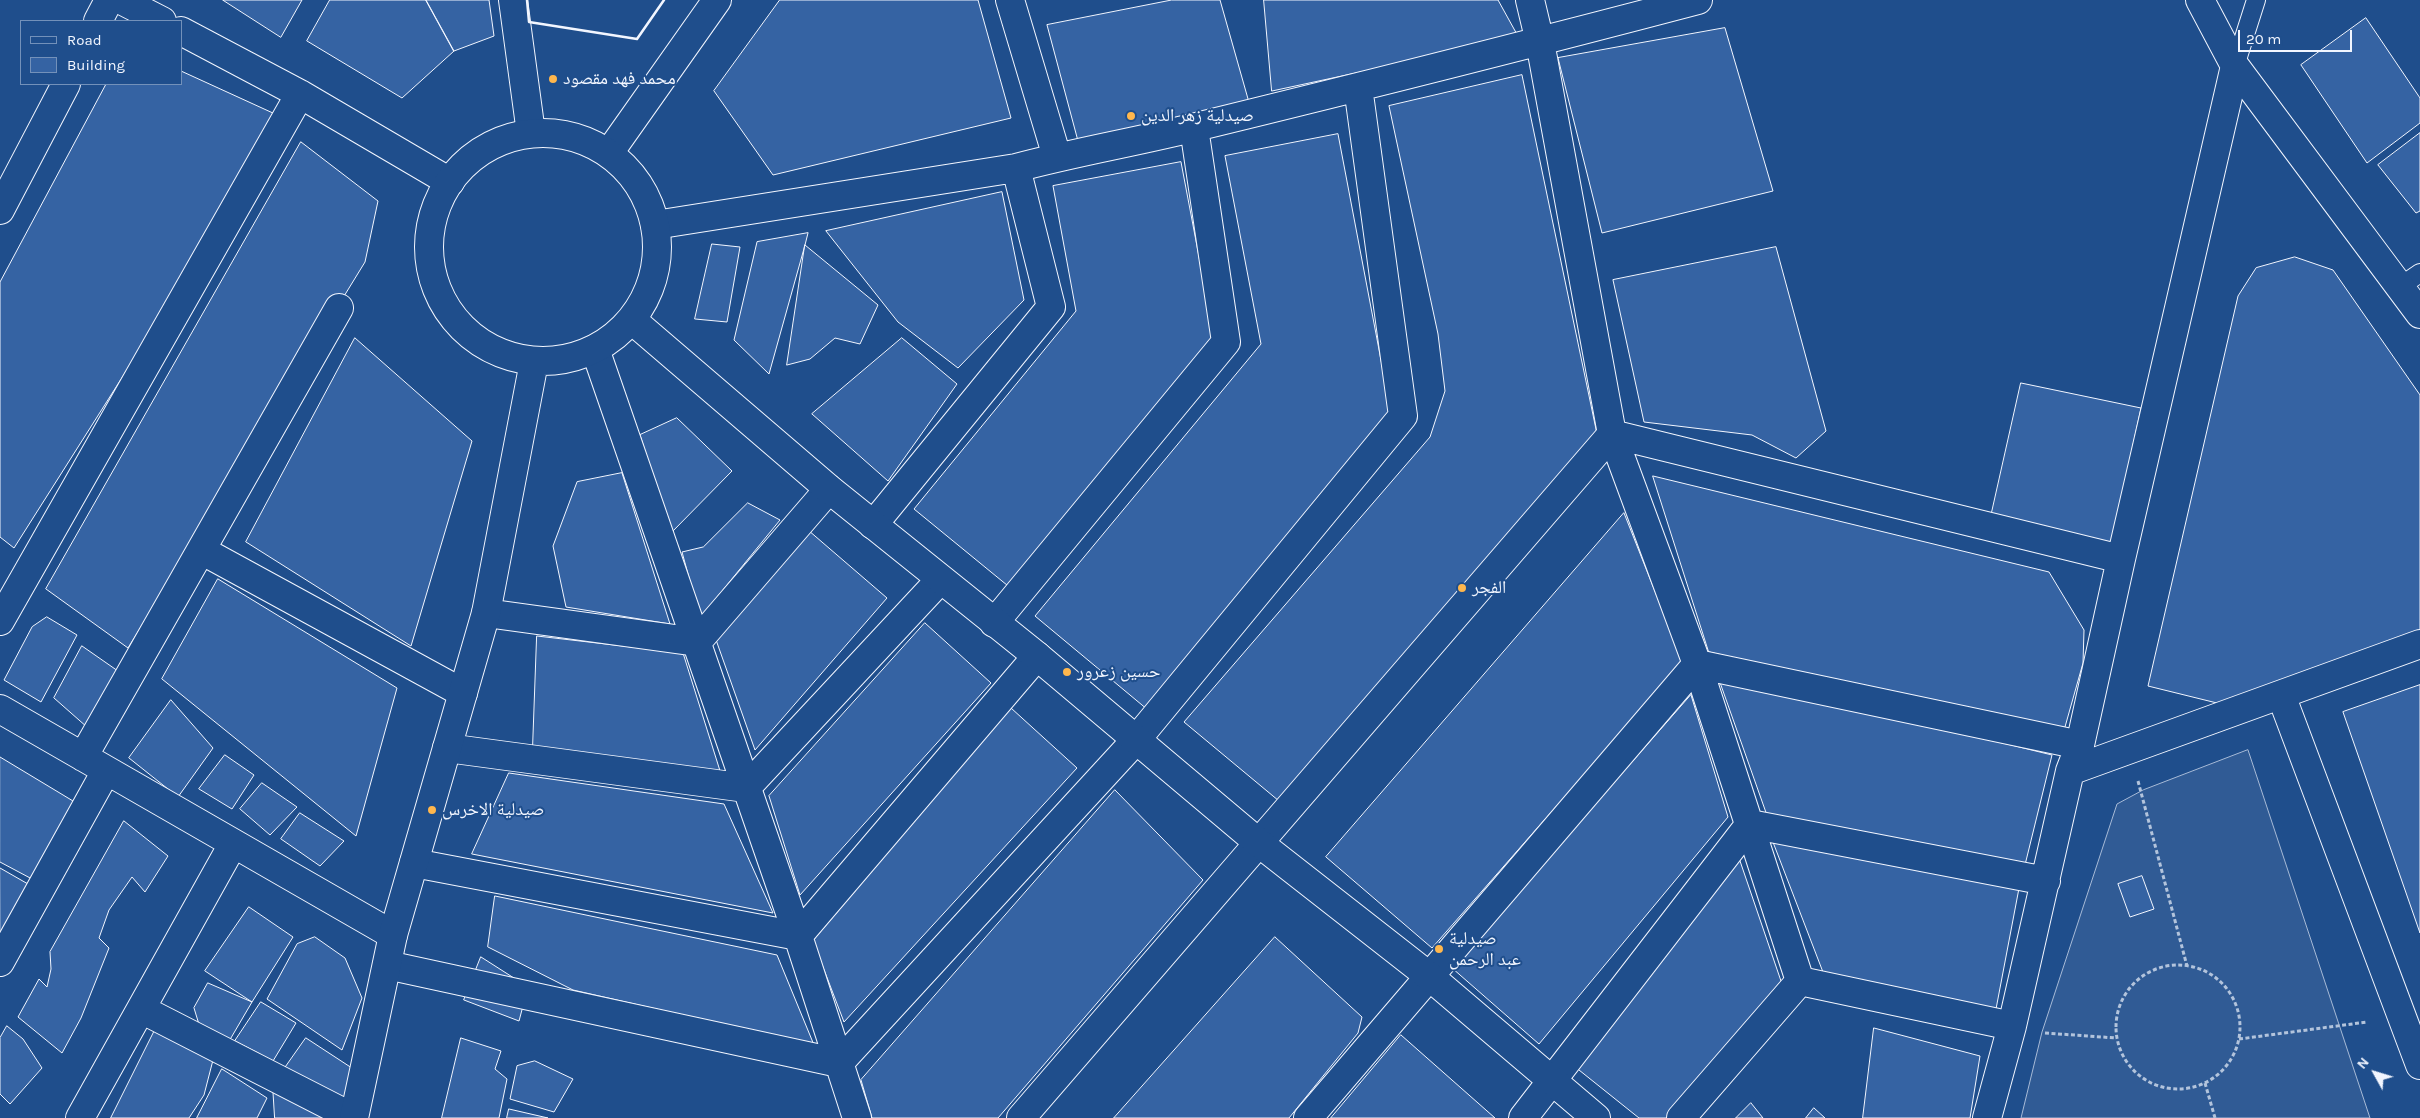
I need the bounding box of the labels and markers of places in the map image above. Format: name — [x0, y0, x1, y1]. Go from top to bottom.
place label: محمد فهد مقصود — [563, 68, 676, 90]
marker: محمد فهد مقصود — [547, 73, 559, 85]
place label: صيدلية زهر الدين — [1141, 105, 1254, 127]
marker: صيدلية زهر الدين — [1125, 110, 1137, 122]
place label: الفجر — [1472, 577, 1506, 599]
marker: الفجر — [1456, 582, 1468, 594]
place label: حسين زعرور — [1077, 661, 1160, 683]
marker: حسين زعرور — [1061, 666, 1073, 678]
place label: صيدلية الاخرس — [442, 799, 544, 821]
marker: صيدلية الاخرس — [426, 804, 438, 816]
place label: صيدلية عبد الرحمن — [1449, 928, 1521, 971]
marker: صيدلية عبد الرحمن — [1433, 943, 1445, 955]

